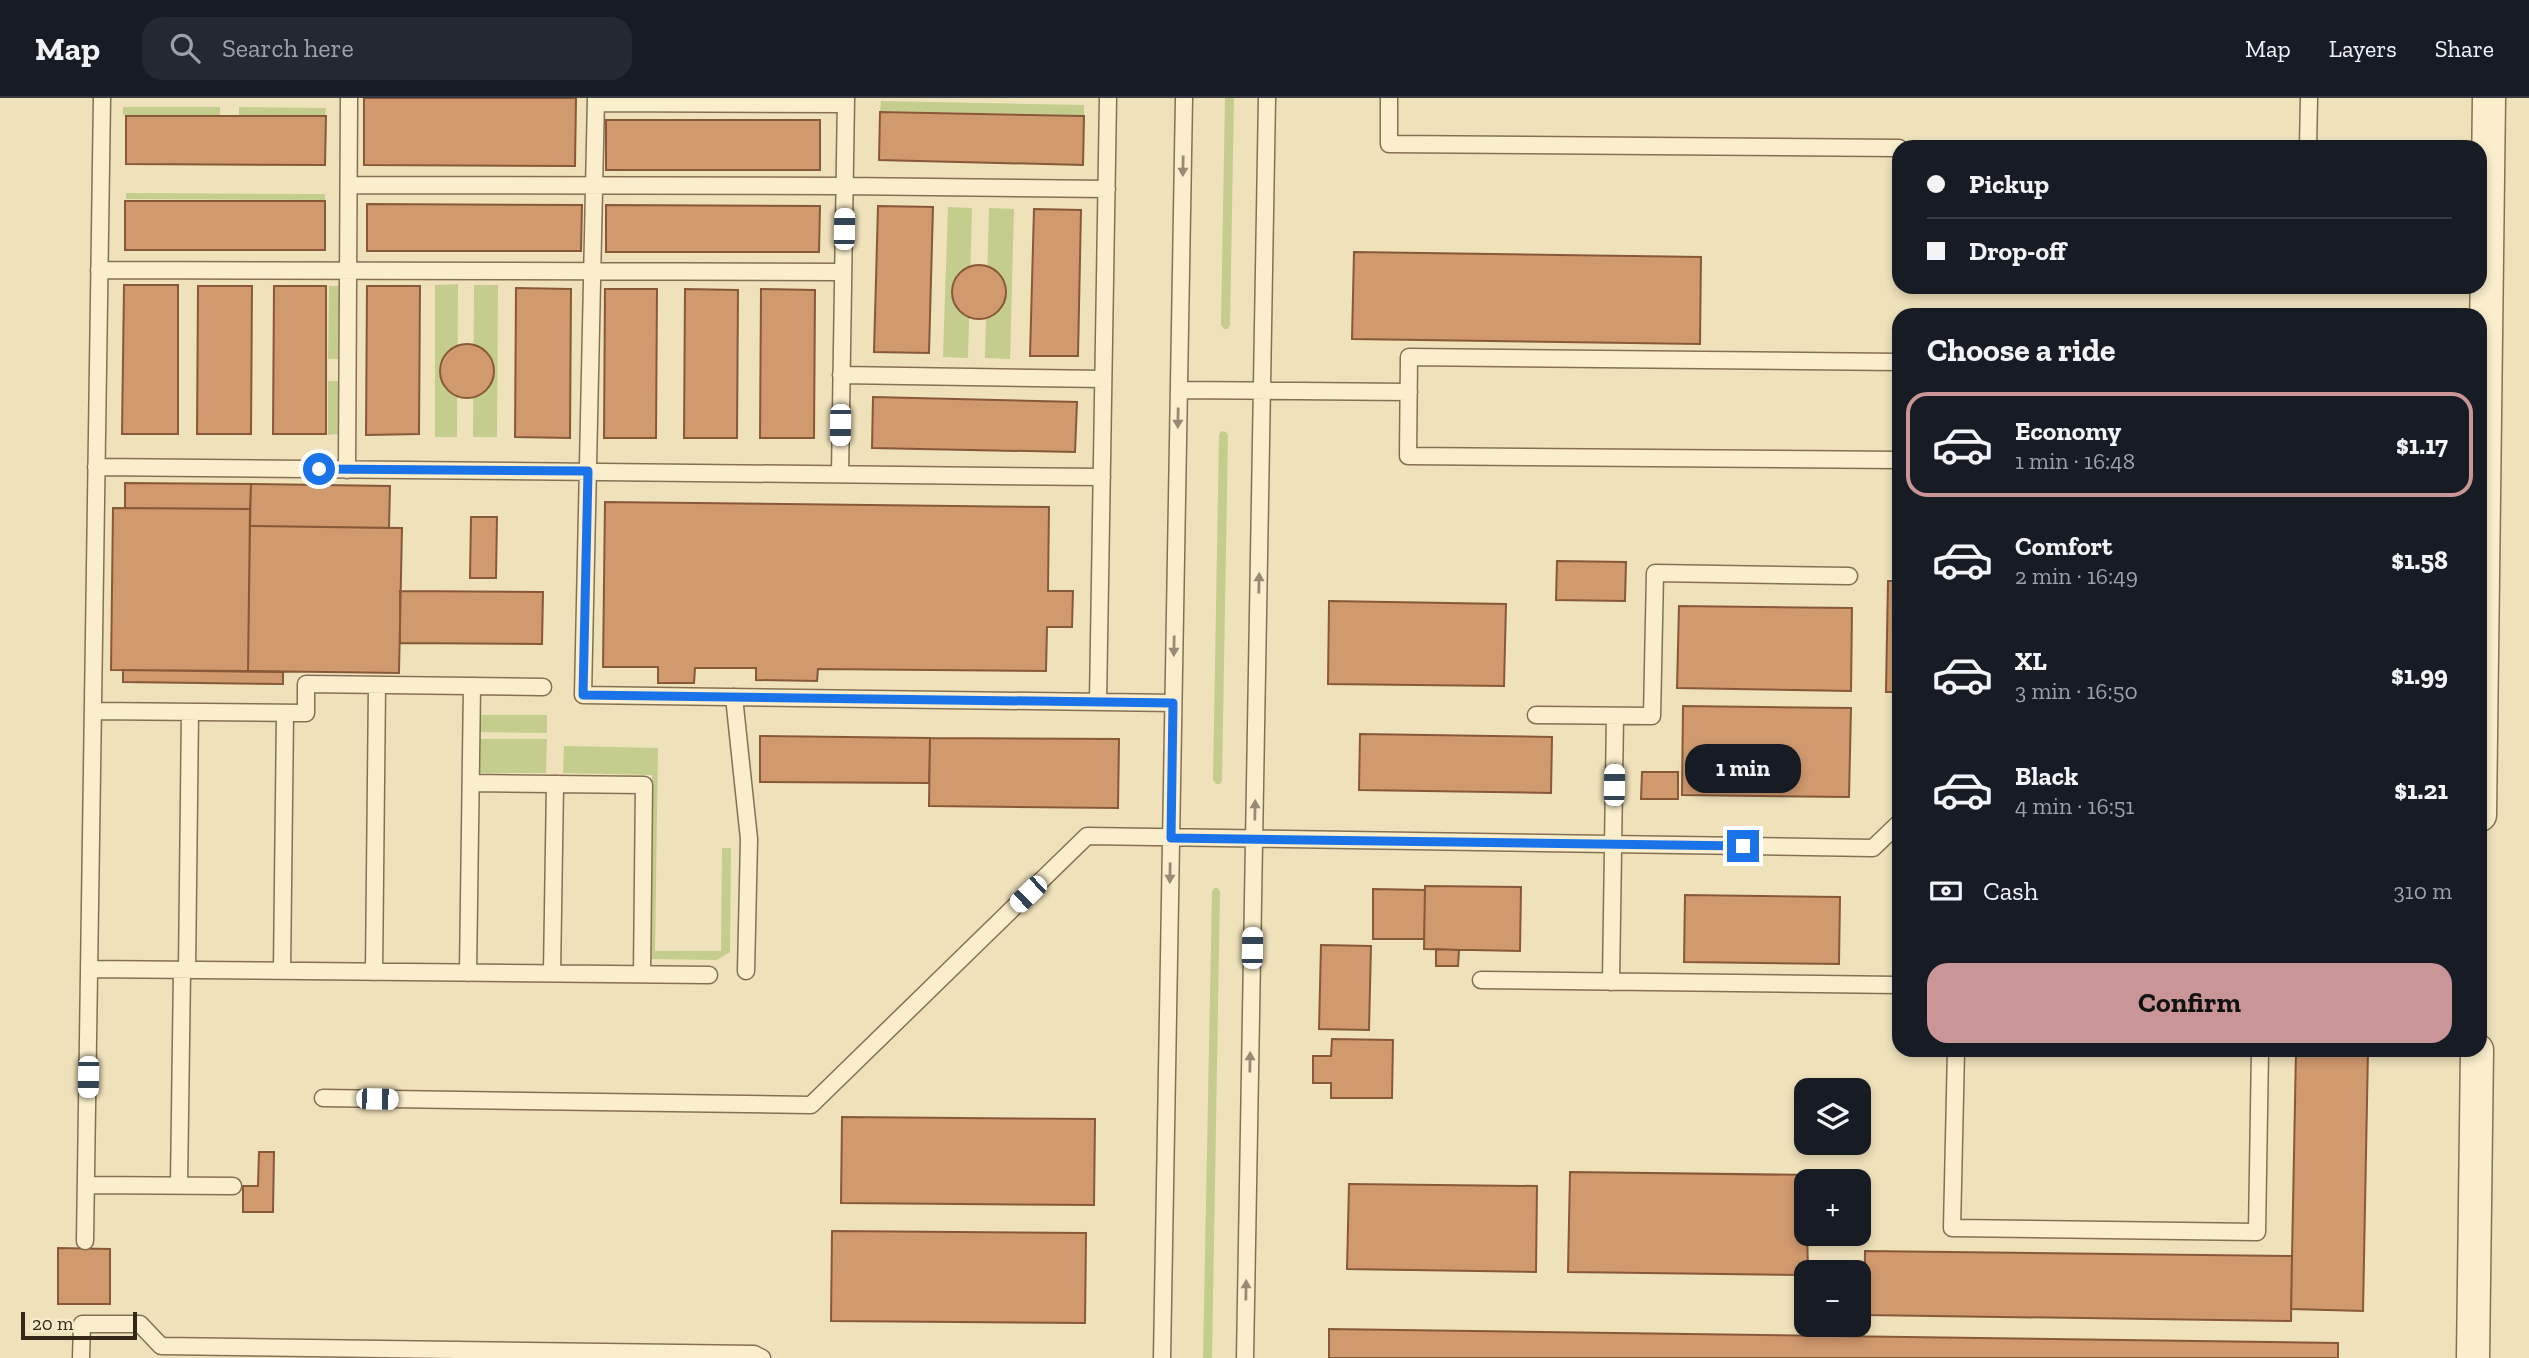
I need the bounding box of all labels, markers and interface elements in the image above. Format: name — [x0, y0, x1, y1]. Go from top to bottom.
search box — [142, 17, 632, 80]
text: Map — [35, 29, 100, 68]
icon: search — [166, 29, 204, 67]
text: Search here — [222, 32, 354, 64]
text: Map — [2245, 34, 2291, 63]
text: Layers — [2329, 34, 2397, 63]
text: Share — [2435, 34, 2494, 63]
one-way arrow — [1177, 155, 1188, 177]
text: Pickup — [1969, 168, 2049, 200]
car — [834, 208, 855, 250]
text: Drop-off — [1969, 235, 2066, 267]
text: Choose a ride — [1927, 331, 2115, 369]
car — [830, 404, 851, 446]
one-way arrow — [1172, 407, 1184, 429]
icon: car — [1931, 413, 1994, 476]
text: Economy — [2015, 415, 2121, 447]
text: $1.17 — [2396, 429, 2448, 461]
text: 1 min · 16:48 — [2015, 447, 2135, 475]
route start — [303, 453, 335, 485]
icon: car — [1931, 528, 1994, 591]
text: Comfort — [2015, 530, 2112, 562]
text: $1.58 — [2391, 544, 2448, 576]
text: 2 min · 16:49 — [2015, 562, 2138, 590]
one-way arrow — [1253, 572, 1264, 594]
one-way arrow — [1169, 635, 1180, 657]
icon: car — [1931, 643, 1994, 706]
text: XL — [2015, 645, 2047, 677]
text: $1.99 — [2391, 659, 2448, 691]
text: 3 min · 16:50 — [2015, 677, 2138, 705]
callout: 1 min — [1685, 744, 1801, 794]
text: 1 min — [1716, 754, 1770, 782]
icon: car — [1931, 758, 1994, 821]
text: Black — [2015, 760, 2078, 792]
car — [1604, 764, 1625, 806]
text: $1.21 — [2394, 774, 2448, 806]
text: 4 min · 16:51 — [2015, 792, 2134, 820]
one-way arrow — [1249, 799, 1261, 821]
route end — [1727, 830, 1759, 862]
one-way arrow — [1164, 862, 1176, 884]
car — [1006, 872, 1051, 916]
icon: cash — [1927, 872, 1965, 910]
text: Cash — [1983, 875, 2038, 907]
text: 310 m — [2394, 877, 2452, 905]
car — [1242, 927, 1263, 969]
button: Confirm — [1927, 963, 2452, 1043]
one-way arrow — [1245, 1051, 1256, 1073]
car — [78, 1056, 99, 1098]
map controls — [1794, 1078, 1871, 1337]
button: layers — [1794, 1078, 1871, 1155]
car — [356, 1088, 399, 1110]
button: + — [1794, 1169, 1871, 1246]
button: − — [1794, 1260, 1871, 1337]
one-way arrow — [1241, 1279, 1252, 1301]
scale bar — [21, 1309, 136, 1341]
text: 20 m — [32, 1312, 73, 1335]

